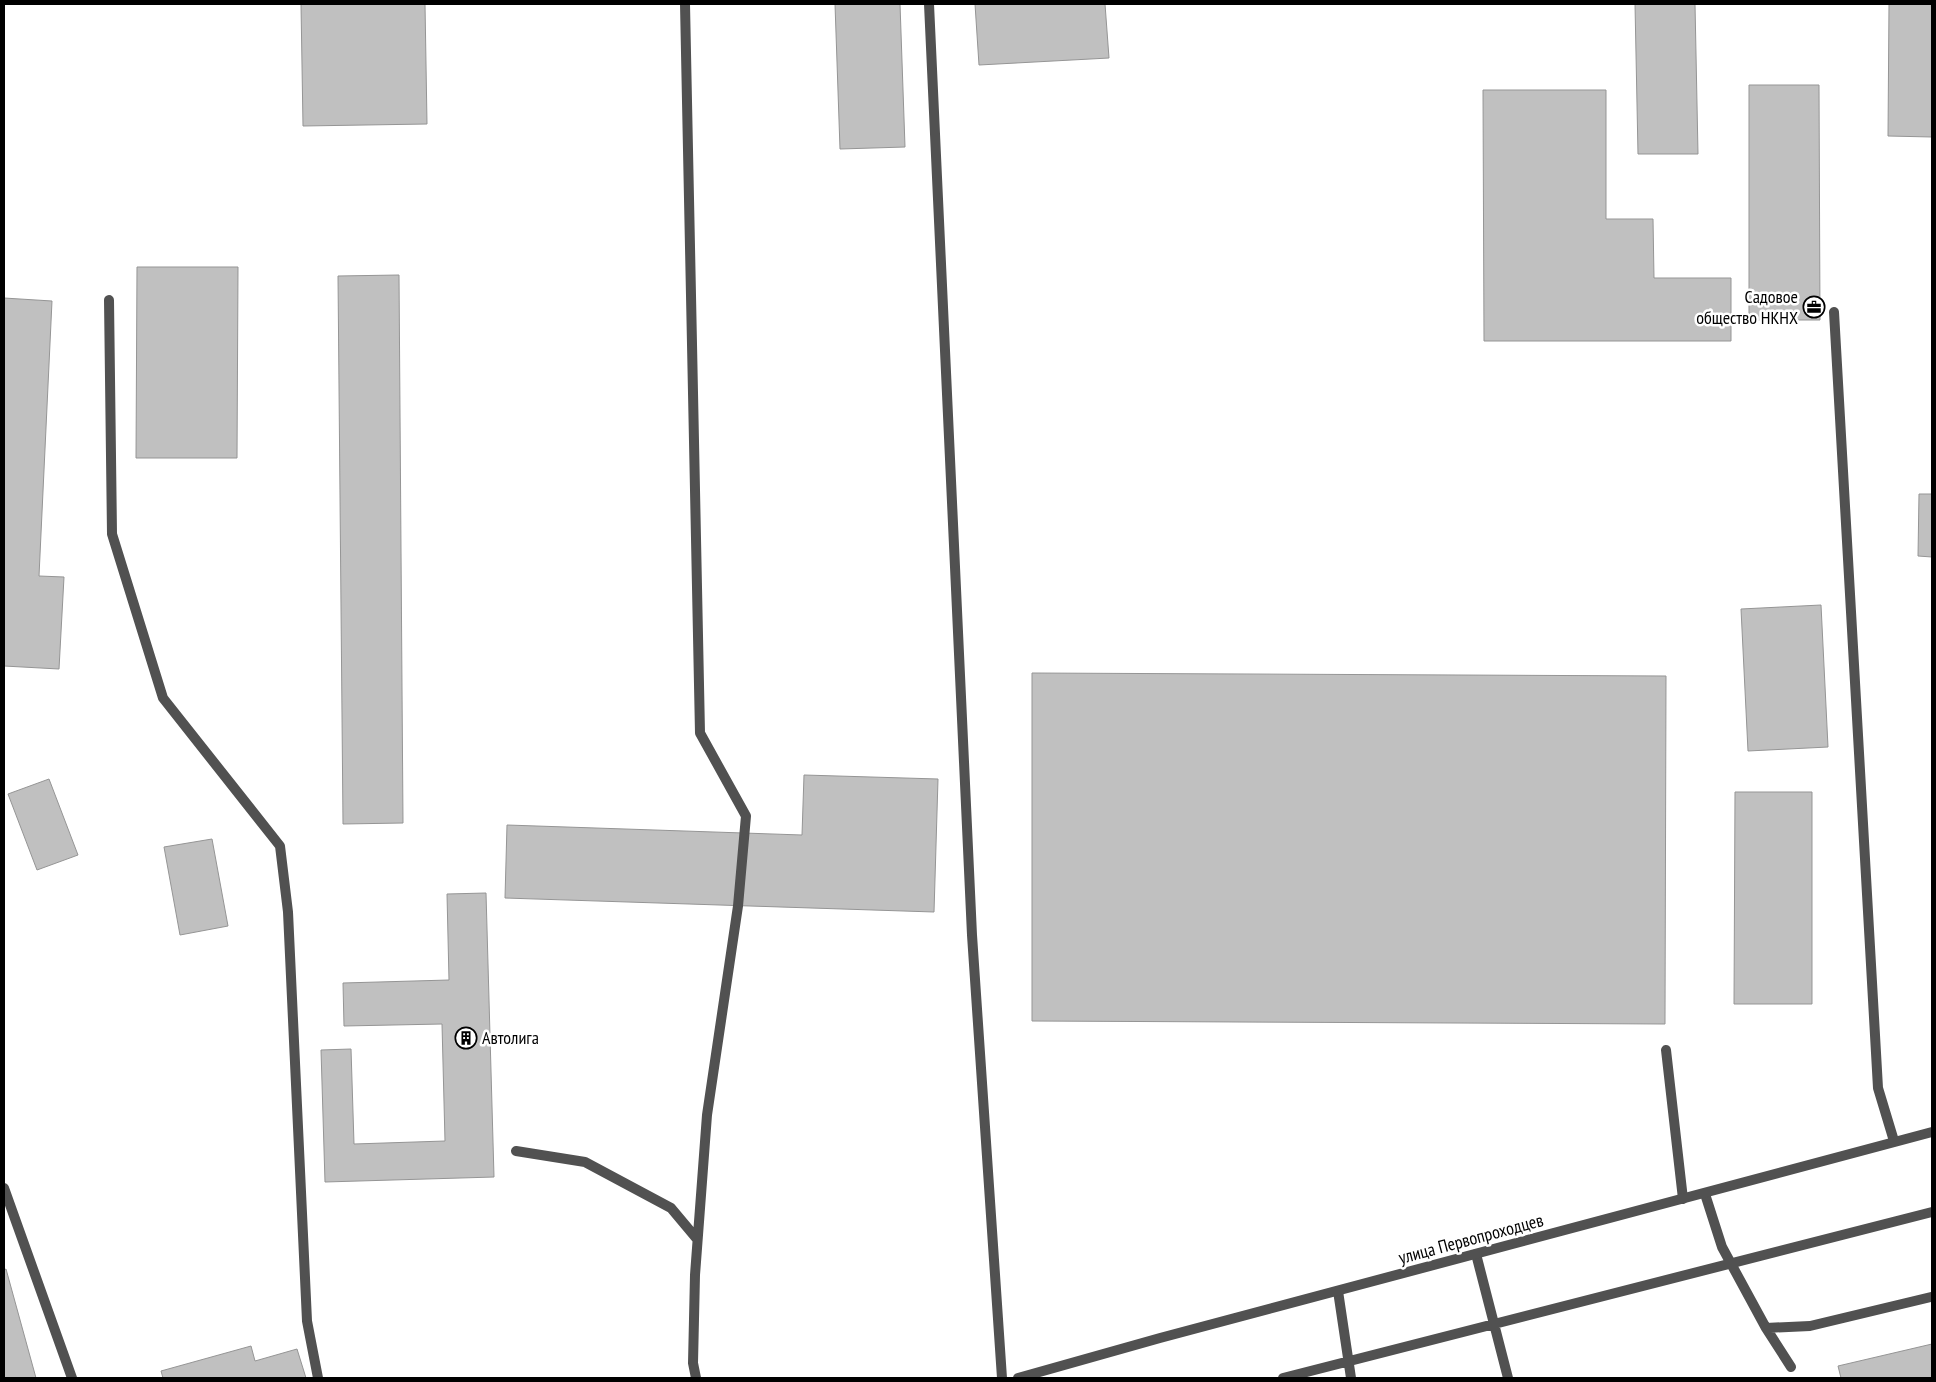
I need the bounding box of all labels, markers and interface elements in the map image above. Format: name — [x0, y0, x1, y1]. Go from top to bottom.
place label: Садовое общество НКНХ — [1696, 285, 1798, 329]
office icon: Садовое общество НКНХ — [1802, 295, 1826, 319]
building icon: Автолига — [454, 1026, 478, 1050]
place label: Автолига — [482, 1026, 539, 1049]
street label: улица Первопроходцев — [1396, 1208, 1546, 1269]

